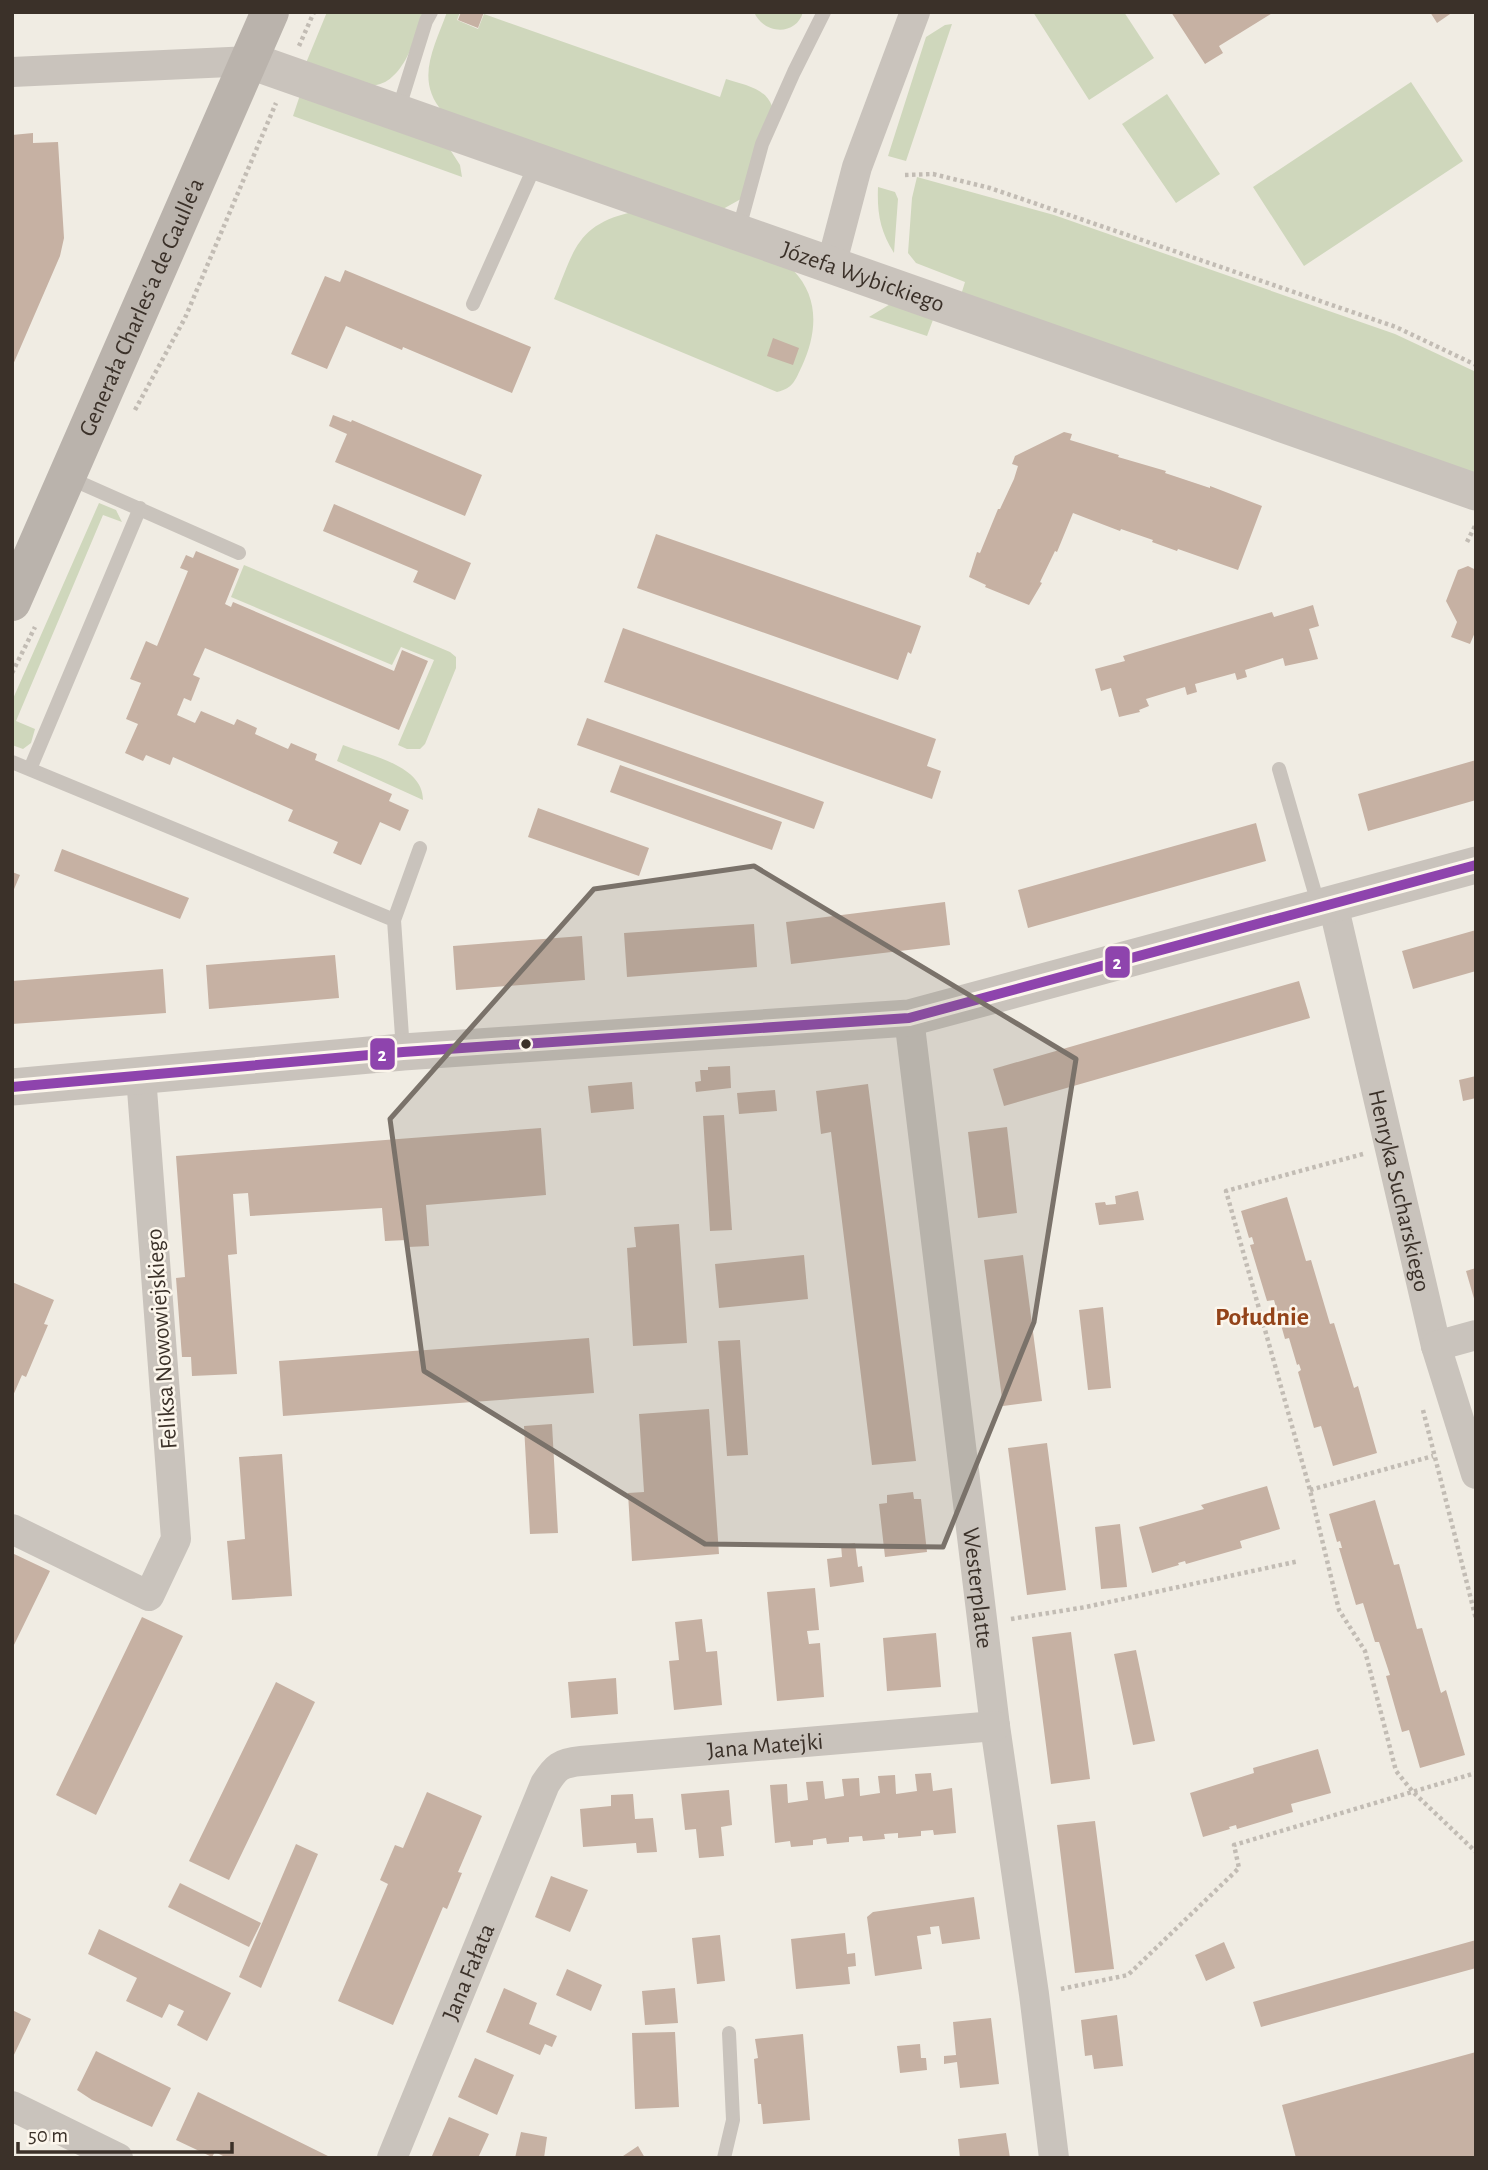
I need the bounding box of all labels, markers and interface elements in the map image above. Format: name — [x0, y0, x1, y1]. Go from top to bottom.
street label: Generała Charles'a de Gaulle'a — [75, 175, 209, 440]
street label: Józefa Wybickiego — [778, 238, 947, 317]
line badge: 2 — [1104, 945, 1131, 979]
text: 2 — [1113, 954, 1122, 973]
line badge: 2 — [369, 1037, 396, 1071]
unlabelled marker — [519, 1037, 533, 1051]
text: 2 — [378, 1046, 387, 1065]
street label: Henryka Sucharskiego — [1364, 1087, 1434, 1294]
street label: Feliksa Nowowiejskiego — [142, 1228, 182, 1450]
district label: Południe — [1215, 1304, 1309, 1330]
street label: Westerplatte — [958, 1526, 996, 1650]
street label: Jana Matejki — [706, 1730, 824, 1763]
street label: Jana Fałata — [439, 1921, 499, 2024]
scale bar — [18, 2110, 231, 2154]
text: 50 m — [28, 2125, 68, 2146]

